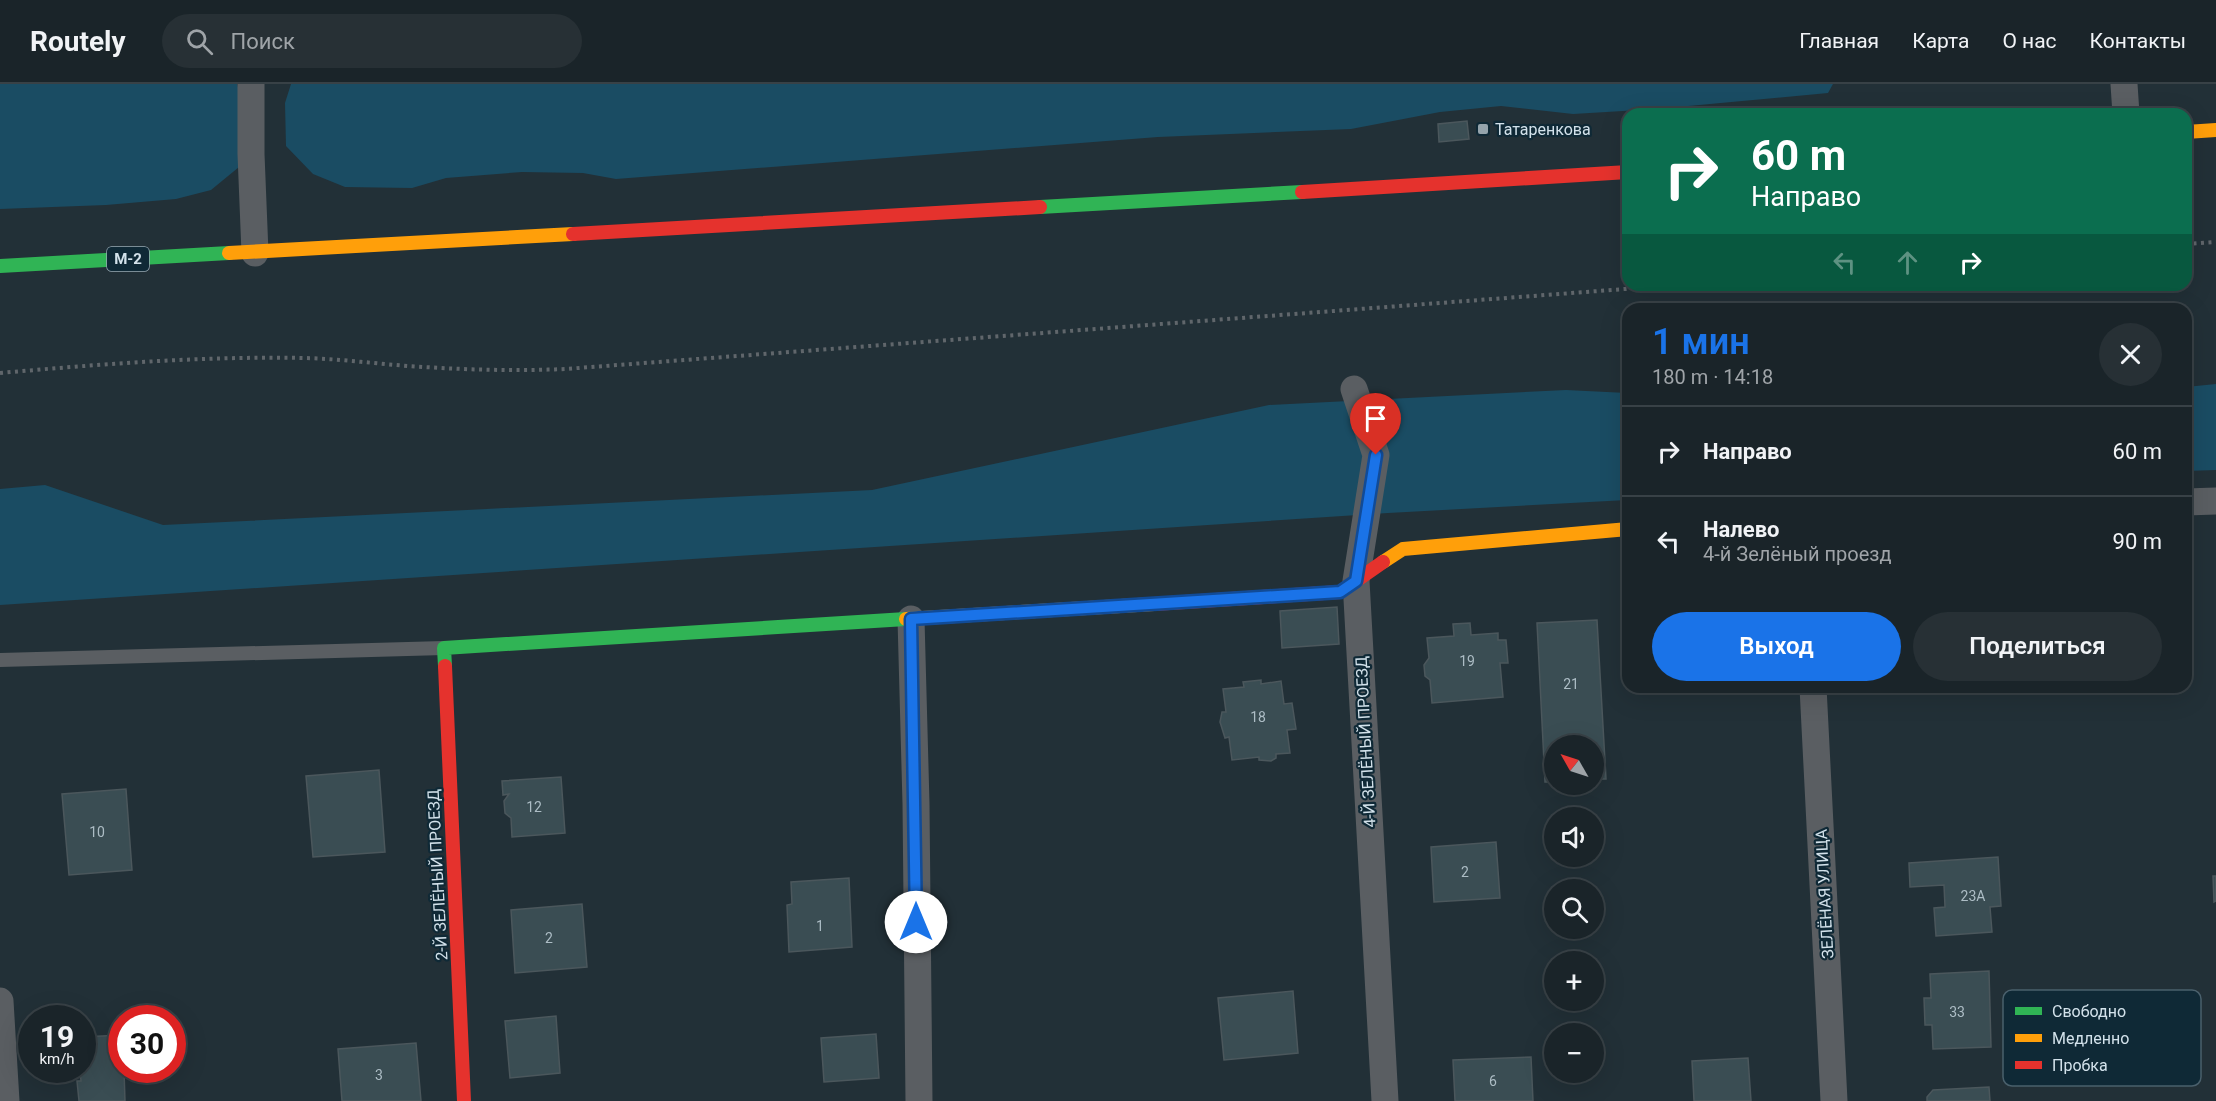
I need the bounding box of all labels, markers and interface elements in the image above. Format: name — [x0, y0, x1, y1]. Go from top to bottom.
search box — [162, 14, 582, 68]
text: Routely — [30, 25, 126, 58]
icon: search — [183, 25, 216, 58]
text: Поиск — [231, 29, 295, 54]
text: Главная — [1799, 29, 1879, 53]
text: Карта — [1912, 29, 1969, 53]
text: О нас — [2002, 29, 2057, 53]
text: Контакты — [2090, 29, 2186, 53]
place label: Татаренкова — [1495, 120, 1591, 139]
marker: Татаренкова — [1476, 122, 1490, 136]
text: 60 m — [1751, 131, 1846, 180]
icon: right — [1652, 132, 1730, 210]
text: Направо — [1751, 181, 1861, 213]
icon: left — [1828, 246, 1861, 279]
icon: ahead — [1891, 246, 1924, 279]
icon: right — [1954, 246, 1987, 279]
road number: М-2 — [107, 247, 149, 271]
text: 1 мин — [1652, 321, 1750, 363]
button: close — [2099, 323, 2162, 386]
text: 180 m · 14:18 — [1652, 365, 1773, 389]
pin — [1350, 393, 1401, 455]
icon: arrive — [1359, 402, 1392, 435]
icon: right — [1652, 435, 1685, 468]
text: Направо — [1703, 439, 1792, 464]
text: 60 m — [2113, 439, 2162, 464]
text: Налево — [1703, 517, 1780, 542]
icon: left — [1652, 525, 1685, 558]
text: 90 m — [2113, 529, 2162, 554]
text: 4-й Зелёный проезд — [1703, 542, 1892, 566]
button: Выход — [1652, 612, 1901, 681]
button: Поделиться — [1913, 612, 2162, 681]
house number: 19 — [1459, 653, 1475, 669]
street label: 4-Й ЗЕЛЁНЫЙ ПРОЕЗД — [1352, 656, 1379, 828]
house number: 21 — [1563, 676, 1579, 692]
house number: 18 — [1250, 709, 1266, 725]
north arrow — [1544, 735, 1604, 795]
map controls — [1544, 735, 1604, 1083]
street label: 2-Й ЗЕЛЁНЫЙ ПРОЕЗД — [424, 789, 451, 961]
house number: 12 — [526, 799, 542, 815]
button: sound — [1544, 807, 1604, 867]
house number: 10 — [89, 824, 105, 840]
street label: ЗЕЛЁНАЯ УЛИЦА — [1812, 828, 1837, 959]
house number: 2 — [1461, 864, 1469, 880]
button: search — [1544, 879, 1604, 939]
house number: 23А — [1961, 888, 1985, 904]
position arrow — [884, 890, 948, 954]
house number: 1 — [816, 918, 824, 934]
house number: 2 — [545, 930, 553, 946]
button: + — [1544, 951, 1604, 1011]
legend — [2003, 990, 2201, 1086]
text: Свободно — [2052, 1002, 2126, 1021]
house number: 33 — [1949, 1004, 1965, 1020]
speed limit sign: 30 — [108, 1005, 186, 1083]
text: 19 — [40, 1019, 74, 1054]
button: − — [1544, 1023, 1604, 1083]
text: Медленно — [2052, 1029, 2129, 1048]
text: km/h — [39, 1050, 75, 1068]
text: Пробка — [2052, 1056, 2108, 1075]
house number: 3 — [375, 1067, 383, 1083]
house number: 6 — [1489, 1073, 1497, 1089]

